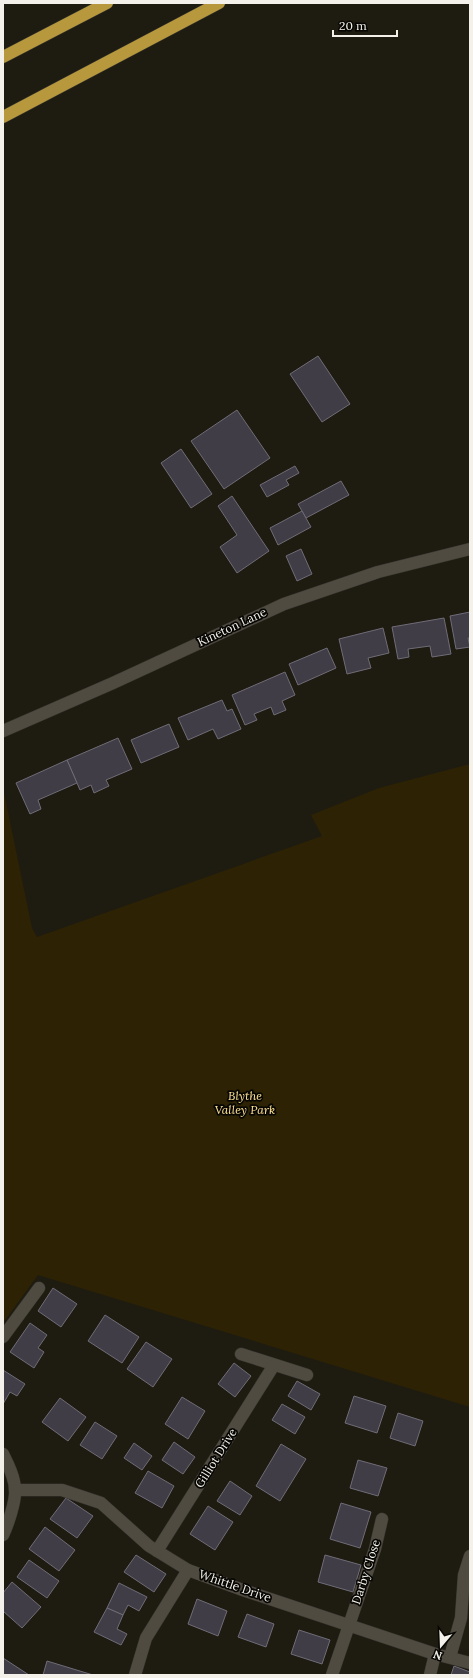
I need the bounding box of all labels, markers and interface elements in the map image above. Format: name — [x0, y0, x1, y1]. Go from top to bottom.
scale bar — [333, 12, 397, 38]
text: 20 m — [339, 18, 367, 33]
street label: Kineton Lane — [195, 604, 269, 649]
park label: Blythe Valley Park — [215, 1088, 275, 1117]
street label: Gilliot Drive — [191, 1425, 240, 1490]
street label: Darby Close — [348, 1537, 383, 1606]
street label: Whittle Drive — [197, 1566, 274, 1605]
north arrow — [421, 1626, 461, 1666]
text: N — [431, 1647, 444, 1663]

